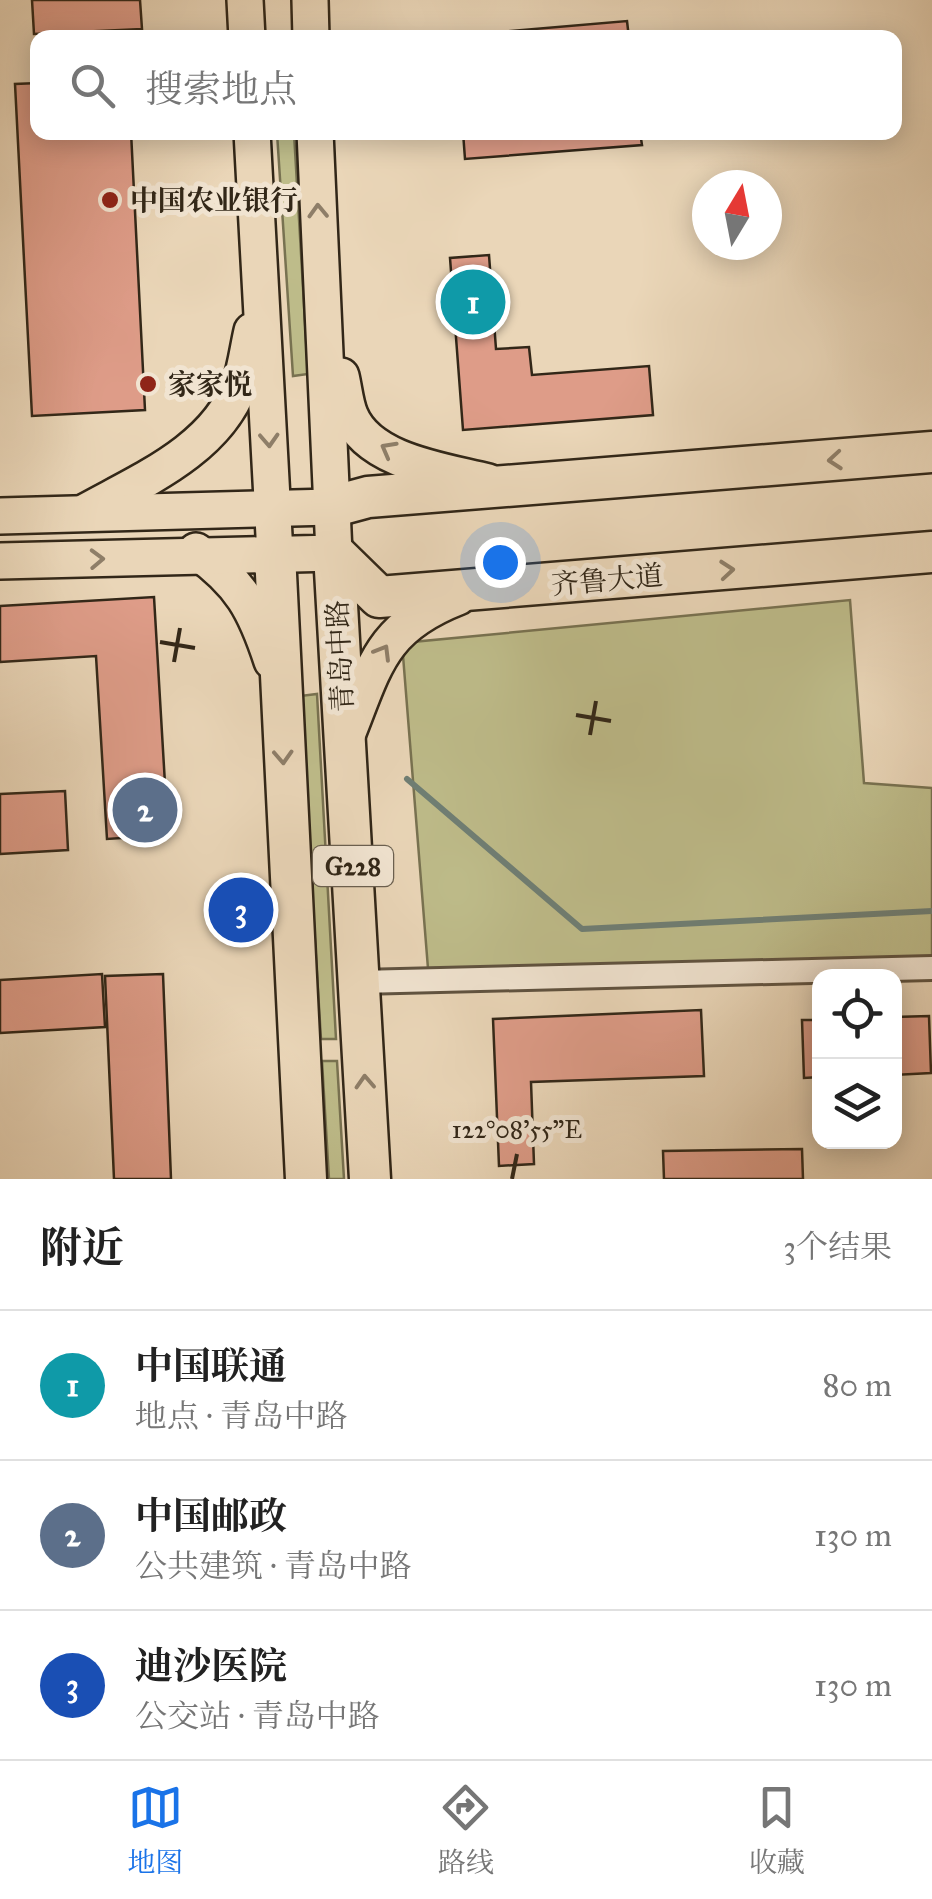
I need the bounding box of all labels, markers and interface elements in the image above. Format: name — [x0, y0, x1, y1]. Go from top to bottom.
search box — [30, 30, 902, 140]
icon: search — [65, 58, 120, 113]
text: 搜索地点 — [145, 66, 297, 112]
north arrow — [692, 170, 782, 260]
place label: 中国农业银行 — [130, 183, 298, 218]
marker: 中国农业银行 — [99, 189, 121, 211]
one-way arrow — [308, 202, 329, 218]
pin: 1 — [440, 264, 506, 340]
place label: 家家悦 — [168, 367, 252, 402]
marker: 家家悦 — [137, 373, 159, 395]
one-way arrow — [259, 432, 280, 448]
one-way arrow — [381, 441, 399, 461]
one-way arrow — [826, 449, 842, 471]
your location — [475, 537, 526, 588]
one-way arrow — [90, 548, 106, 569]
street label: 齐鲁大道 — [550, 558, 664, 602]
one-way arrow — [719, 559, 735, 581]
street label: 青岛中路 — [320, 599, 360, 713]
one-way arrow — [371, 645, 390, 663]
one-way arrow — [272, 749, 293, 765]
pin: 2 — [112, 772, 178, 848]
road number: G228 — [313, 846, 393, 886]
pin: 3 — [208, 872, 274, 948]
map controls — [812, 969, 902, 1149]
button: locate — [812, 969, 902, 1059]
button: layers — [812, 1059, 902, 1149]
one-way arrow — [355, 1073, 376, 1089]
text: 122°08'55"E — [452, 1114, 582, 1145]
text: 附近 — [40, 1222, 124, 1274]
text: 3个结果 — [783, 1228, 892, 1267]
text: 中国联通 — [135, 1343, 287, 1389]
text: 1 — [66, 1366, 79, 1405]
text: 80 m — [823, 1366, 892, 1405]
text: 地点 · 青岛中路 — [135, 1397, 348, 1436]
text: 中国邮政 — [135, 1493, 287, 1539]
text: 2 — [65, 1516, 80, 1555]
text: 130 m — [814, 1516, 892, 1555]
text: 公共建筑 · 青岛中路 — [135, 1547, 412, 1586]
text: 迪沙医院 — [135, 1643, 287, 1689]
text: 3 — [66, 1666, 79, 1705]
text: 130 m — [814, 1666, 892, 1705]
text: 公交站 · 青岛中路 — [135, 1697, 380, 1736]
tab: 地图 — [127, 1780, 183, 1880]
tab: 路线 — [438, 1780, 494, 1880]
tab: 收藏 — [749, 1780, 805, 1880]

